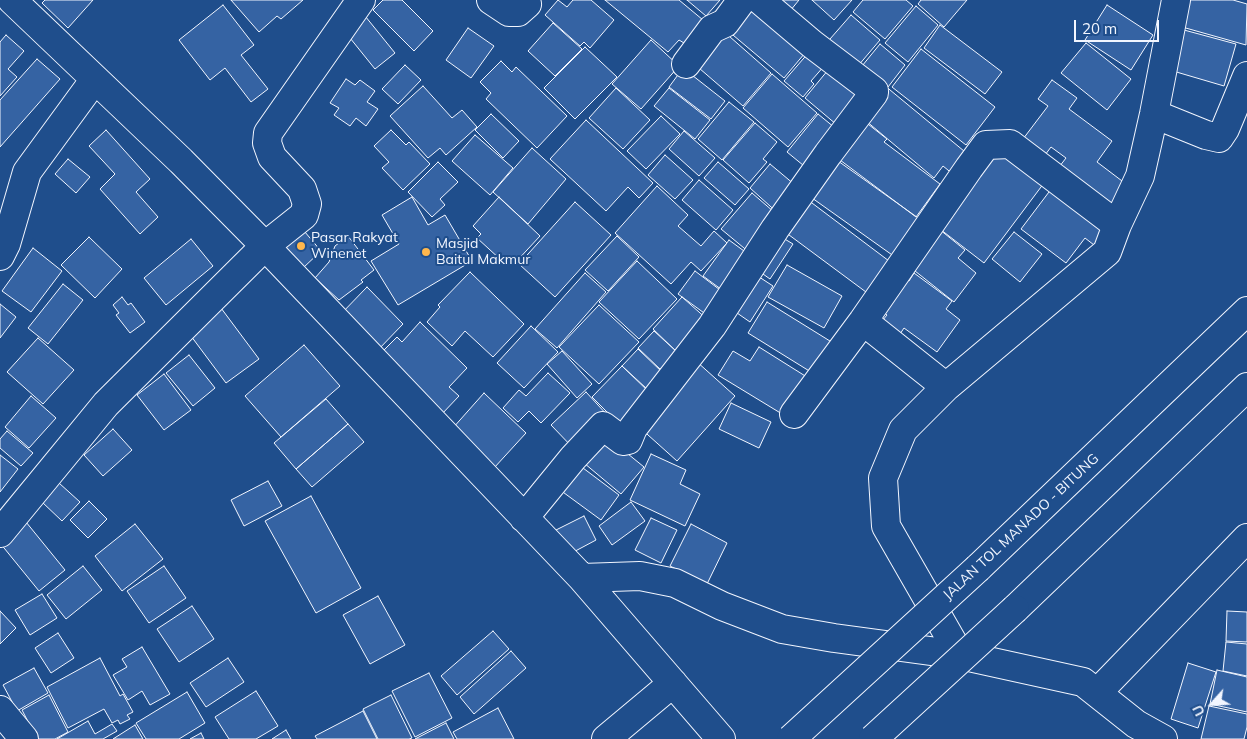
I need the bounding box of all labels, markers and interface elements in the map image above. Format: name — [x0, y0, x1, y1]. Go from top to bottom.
scale bar — [1077, 10, 1162, 42]
text: 20 m — [1082, 19, 1117, 38]
place label: Pasar Rakyat Winenet — [311, 230, 398, 262]
place label: Masjid Baitul Makmur — [436, 236, 530, 268]
marker: Pasar Rakyat Winenet — [295, 240, 307, 252]
marker: Masjid Baitul Makmur — [420, 246, 432, 258]
street label: JALAN TOL MANADO - BITUNG — [940, 450, 1102, 604]
north arrow — [1187, 679, 1237, 729]
text: U — [1188, 702, 1209, 719]

